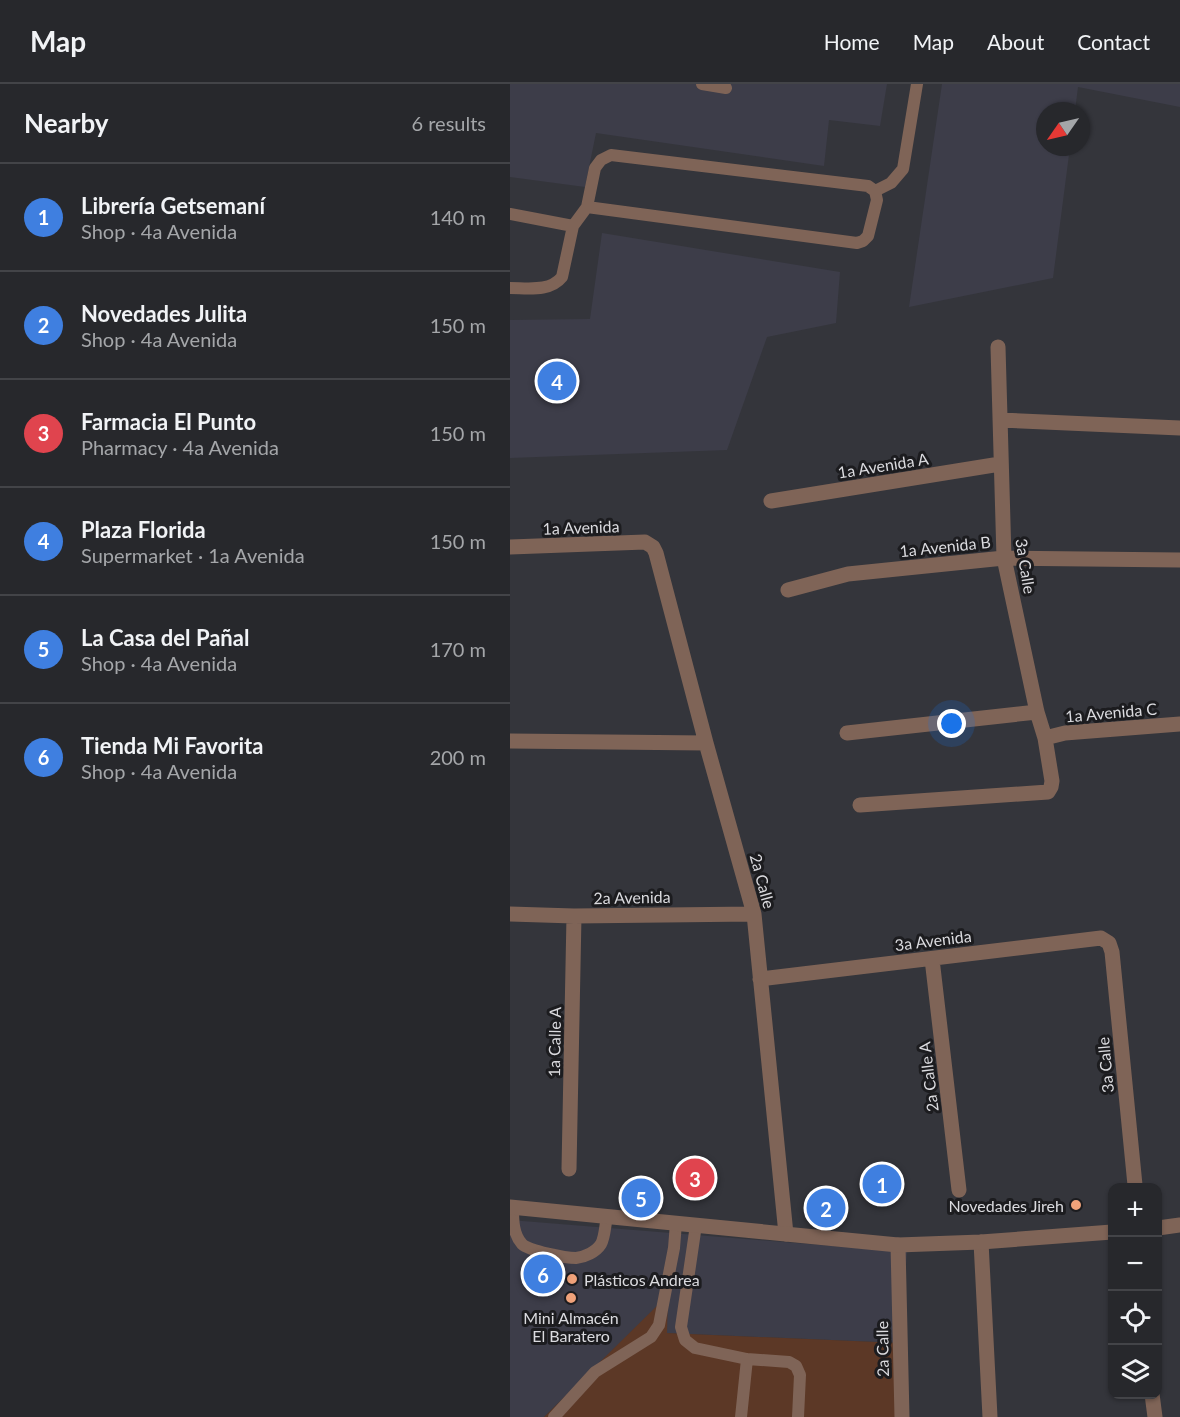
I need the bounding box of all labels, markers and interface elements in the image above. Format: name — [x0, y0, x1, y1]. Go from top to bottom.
text: Map — [30, 24, 86, 58]
text: Home — [824, 29, 880, 54]
text: Map — [913, 29, 954, 54]
text: About — [987, 29, 1044, 54]
text: Contact — [1077, 29, 1150, 54]
north arrow — [1036, 102, 1090, 156]
text: Nearby — [24, 107, 109, 139]
text: 6 results — [411, 111, 486, 135]
text: Librería Getsemaní — [81, 192, 265, 219]
text: 1 — [38, 205, 49, 229]
text: 140 m — [430, 205, 486, 229]
text: Shop · 4a Avenida — [81, 219, 237, 243]
text: Novedades Julita — [81, 300, 247, 327]
text: 2 — [38, 313, 49, 337]
text: 150 m — [430, 313, 486, 337]
text: Shop · 4a Avenida — [81, 327, 237, 351]
pin: 4 — [538, 358, 576, 404]
text: Farmacia El Punto — [81, 408, 256, 435]
text: 3 — [38, 421, 49, 445]
text: 150 m — [430, 421, 486, 445]
text: Pharmacy · 4a Avenida — [81, 435, 279, 459]
street label: 1a Avenida A — [836, 448, 930, 482]
text: Plaza Florida — [81, 516, 206, 543]
street label: 1a Avenida — [542, 516, 620, 538]
text: 4 — [38, 529, 49, 553]
text: 150 m — [430, 529, 486, 553]
street label: 1a Avenida B — [898, 532, 992, 560]
street label: 3a Calle — [1012, 537, 1040, 595]
text: Supermarket · 1a Avenida — [81, 543, 305, 567]
text: La Casa del Pañal — [81, 624, 249, 651]
text: 5 — [38, 637, 49, 661]
text: 170 m — [430, 637, 486, 661]
text: Shop · 4a Avenida — [81, 651, 237, 675]
street label: 1a Avenida C — [1064, 699, 1158, 725]
your location — [937, 709, 966, 738]
text: Tienda Mi Favorita — [81, 732, 263, 759]
text: 6 — [38, 745, 49, 769]
text: 200 m — [430, 745, 486, 769]
text: Shop · 4a Avenida — [81, 759, 237, 783]
street label: 2a Calle — [747, 852, 779, 910]
street label: 2a Avenida — [593, 887, 671, 907]
street label: 3a Avenida — [894, 926, 972, 954]
street label: 1a Calle A — [544, 1006, 564, 1077]
street label: 3a Calle — [1093, 1036, 1117, 1094]
street label: 2a Calle A — [914, 1041, 942, 1113]
pin: 3 — [676, 1156, 714, 1200]
pin: 1 — [862, 1162, 902, 1206]
pin: 5 — [622, 1176, 660, 1220]
map controls — [1108, 1183, 1162, 1399]
button: + — [1108, 1183, 1162, 1237]
pin: 2 — [806, 1186, 846, 1230]
place label: Novedades Jireh — [948, 1196, 1064, 1215]
marker: Novedades Jireh — [1069, 1198, 1083, 1212]
button: − — [1108, 1237, 1162, 1291]
pin: 6 — [524, 1252, 562, 1296]
place label: Plásticos Andrea — [584, 1270, 700, 1289]
marker: Plásticos Andrea — [565, 1272, 579, 1286]
marker: Mini Almacén El Baratero — [564, 1291, 578, 1305]
button: locate — [1108, 1291, 1162, 1345]
place label: Mini Almacén El Baratero — [523, 1308, 619, 1345]
street label: 2a Calle — [872, 1321, 892, 1377]
button: layers — [1108, 1345, 1162, 1399]

